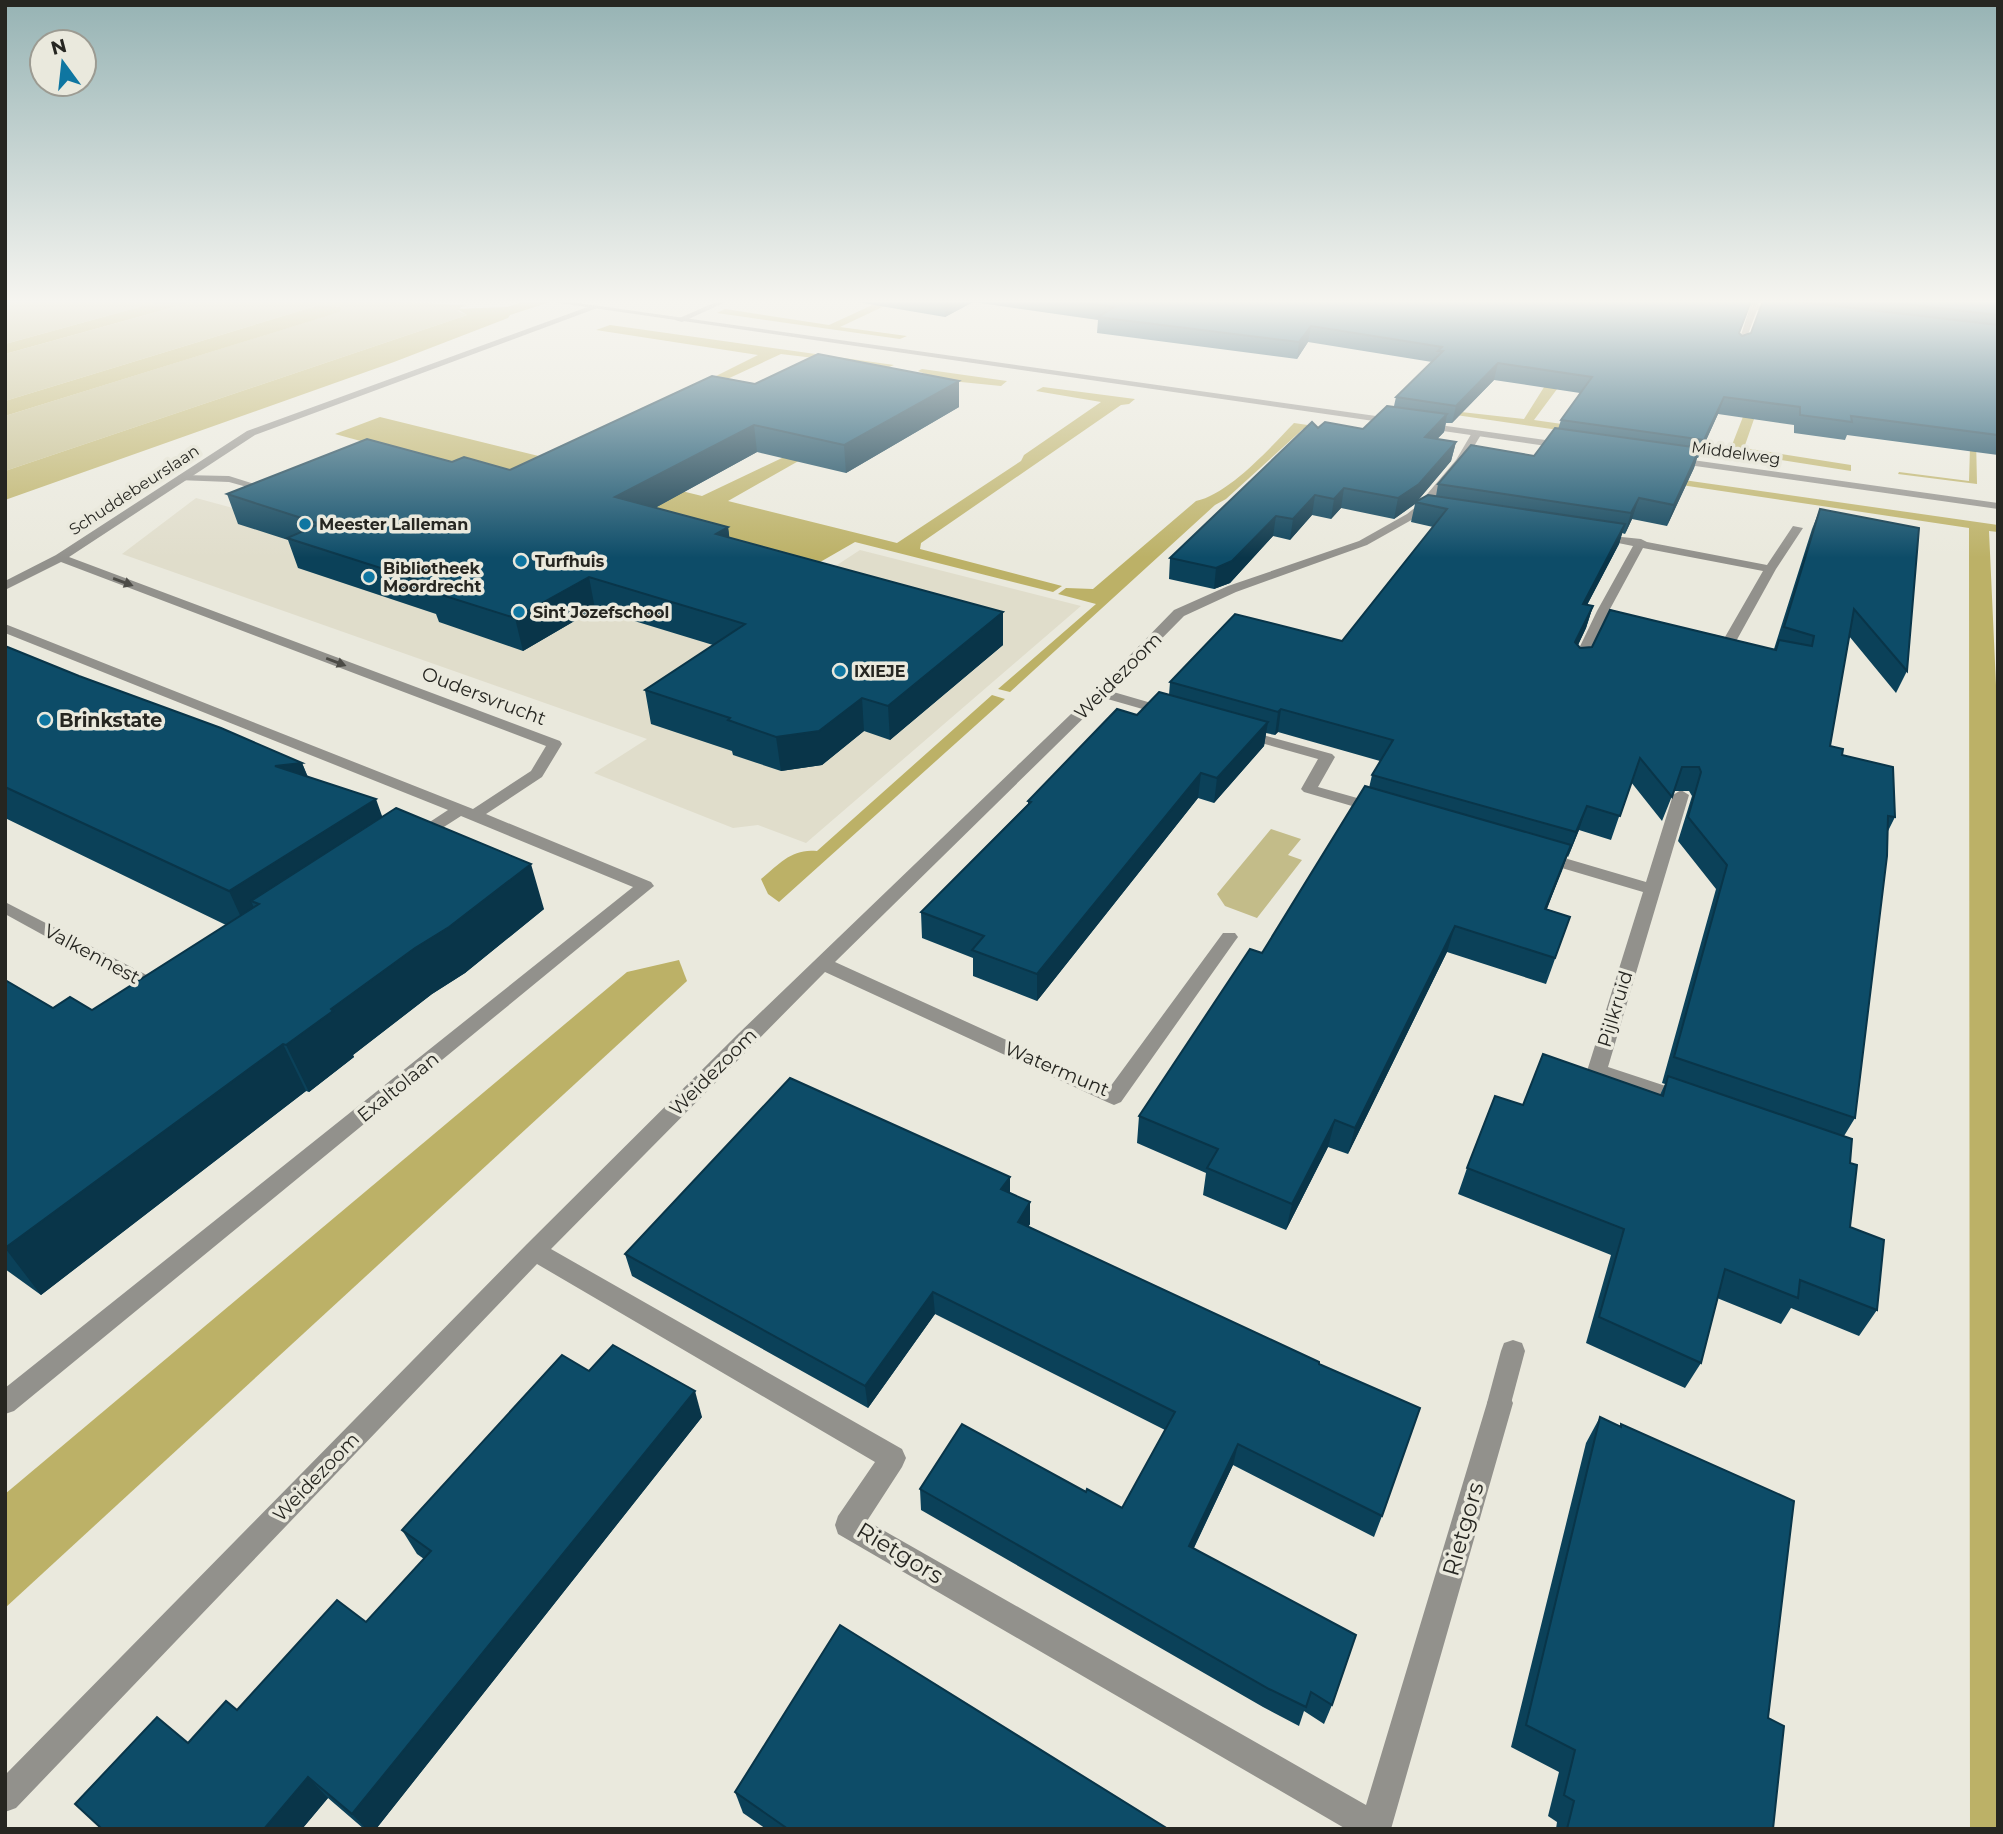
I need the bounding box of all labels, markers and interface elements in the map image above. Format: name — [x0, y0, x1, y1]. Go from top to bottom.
north arrow — [28, 28, 98, 98]
text: N — [48, 34, 69, 60]
street label: Middelweg — [1690, 437, 1782, 469]
street label: Schuddebeurslaan — [65, 441, 203, 539]
place label: Meester Lalleman — [319, 515, 468, 534]
marker: Meester Lalleman — [297, 516, 313, 532]
place label: Turfhuis — [535, 552, 605, 571]
marker: Turfhuis — [513, 553, 529, 569]
place label: Bibliotheek Moordrecht — [383, 559, 481, 596]
marker: Bibliotheek Moordrecht — [361, 569, 377, 585]
one-way arrow — [113, 576, 134, 587]
place label: Sint Jozefschool — [533, 603, 669, 622]
marker: Sint Jozefschool — [511, 604, 527, 620]
street label: Weidezoom — [1069, 627, 1167, 725]
one-way arrow — [326, 656, 347, 667]
street label: Oudersvrucht — [418, 662, 550, 730]
place label: IXIEJE — [854, 662, 905, 681]
marker: IXIEJE — [832, 663, 848, 679]
place label: Brinkstate — [59, 709, 162, 732]
marker: Brinkstate — [37, 712, 53, 728]
street label: Valkennest — [40, 919, 144, 989]
street label: Pijlkruid — [1593, 968, 1637, 1050]
street label: Weidezoom — [664, 1023, 762, 1121]
street label: Watermunt — [1001, 1037, 1113, 1101]
street label: Exaltolaan — [353, 1047, 443, 1127]
street label: Weidezoom — [268, 1428, 364, 1526]
street label: Rietgors — [1436, 1479, 1490, 1579]
street label: Rietgors — [852, 1516, 948, 1590]

